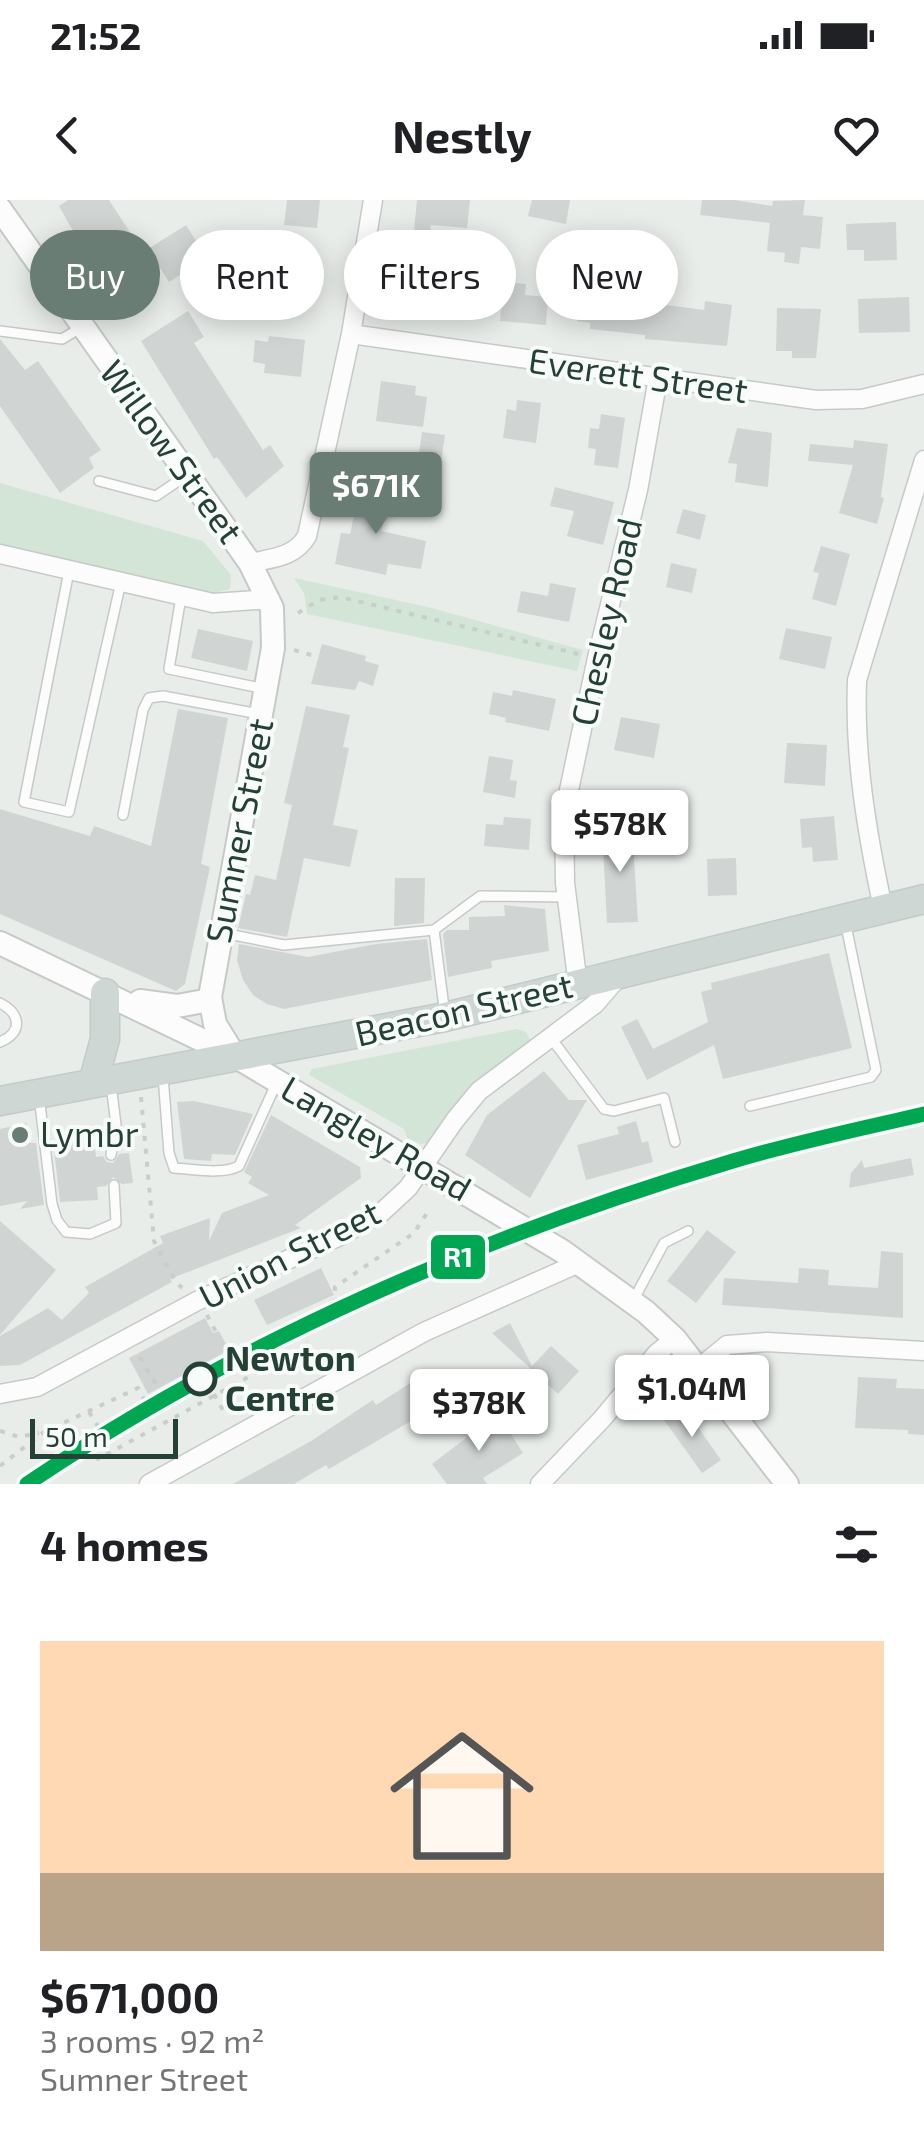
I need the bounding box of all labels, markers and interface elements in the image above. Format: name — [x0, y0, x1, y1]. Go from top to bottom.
text: 21:52 — [50, 12, 141, 58]
icon: back — [40, 108, 95, 163]
text: Nestly — [392, 108, 532, 162]
icon: heart — [829, 108, 884, 163]
chip: Buy — [30, 230, 160, 320]
chip: Rent — [180, 230, 324, 320]
chip: Filters — [344, 230, 516, 320]
chip: New — [536, 230, 678, 320]
street label: Everett Street — [526, 338, 751, 410]
street label: Willow Street — [92, 351, 253, 550]
pin: $671K — [306, 452, 446, 537]
text: $671K — [332, 465, 420, 503]
street label: Chesley Road — [561, 513, 649, 730]
street label: Sumner Street — [196, 715, 280, 946]
pin: $578K — [550, 790, 690, 875]
text: $578K — [573, 803, 667, 841]
street label: Beacon Street — [351, 963, 576, 1053]
street label: Langley Road — [275, 1066, 479, 1209]
place label: Lymbr — [40, 1112, 139, 1154]
marker: Lymbr — [9, 1124, 31, 1146]
street label: Union Street — [192, 1190, 387, 1317]
line badge: R1 — [429, 1233, 487, 1281]
text: R1 — [443, 1239, 473, 1273]
place label: Newton Centre — [225, 1336, 356, 1418]
pin: $1.04M — [611, 1355, 773, 1440]
marker: Newton Centre — [184, 1363, 216, 1395]
text: $1.04M — [637, 1368, 747, 1406]
pin: $378K — [409, 1369, 549, 1454]
text: $378K — [432, 1382, 526, 1420]
scale bar — [30, 1414, 178, 1458]
text: 50 m — [45, 1419, 108, 1453]
icon: filters — [829, 1517, 884, 1572]
text: 4 homes — [40, 1519, 209, 1569]
icon: home — [372, 1706, 552, 1886]
text: $671,000 — [40, 1971, 219, 2021]
text: 3 rooms · 92 m² — [40, 2021, 265, 2059]
text: Sumner Street — [40, 2059, 248, 2097]

